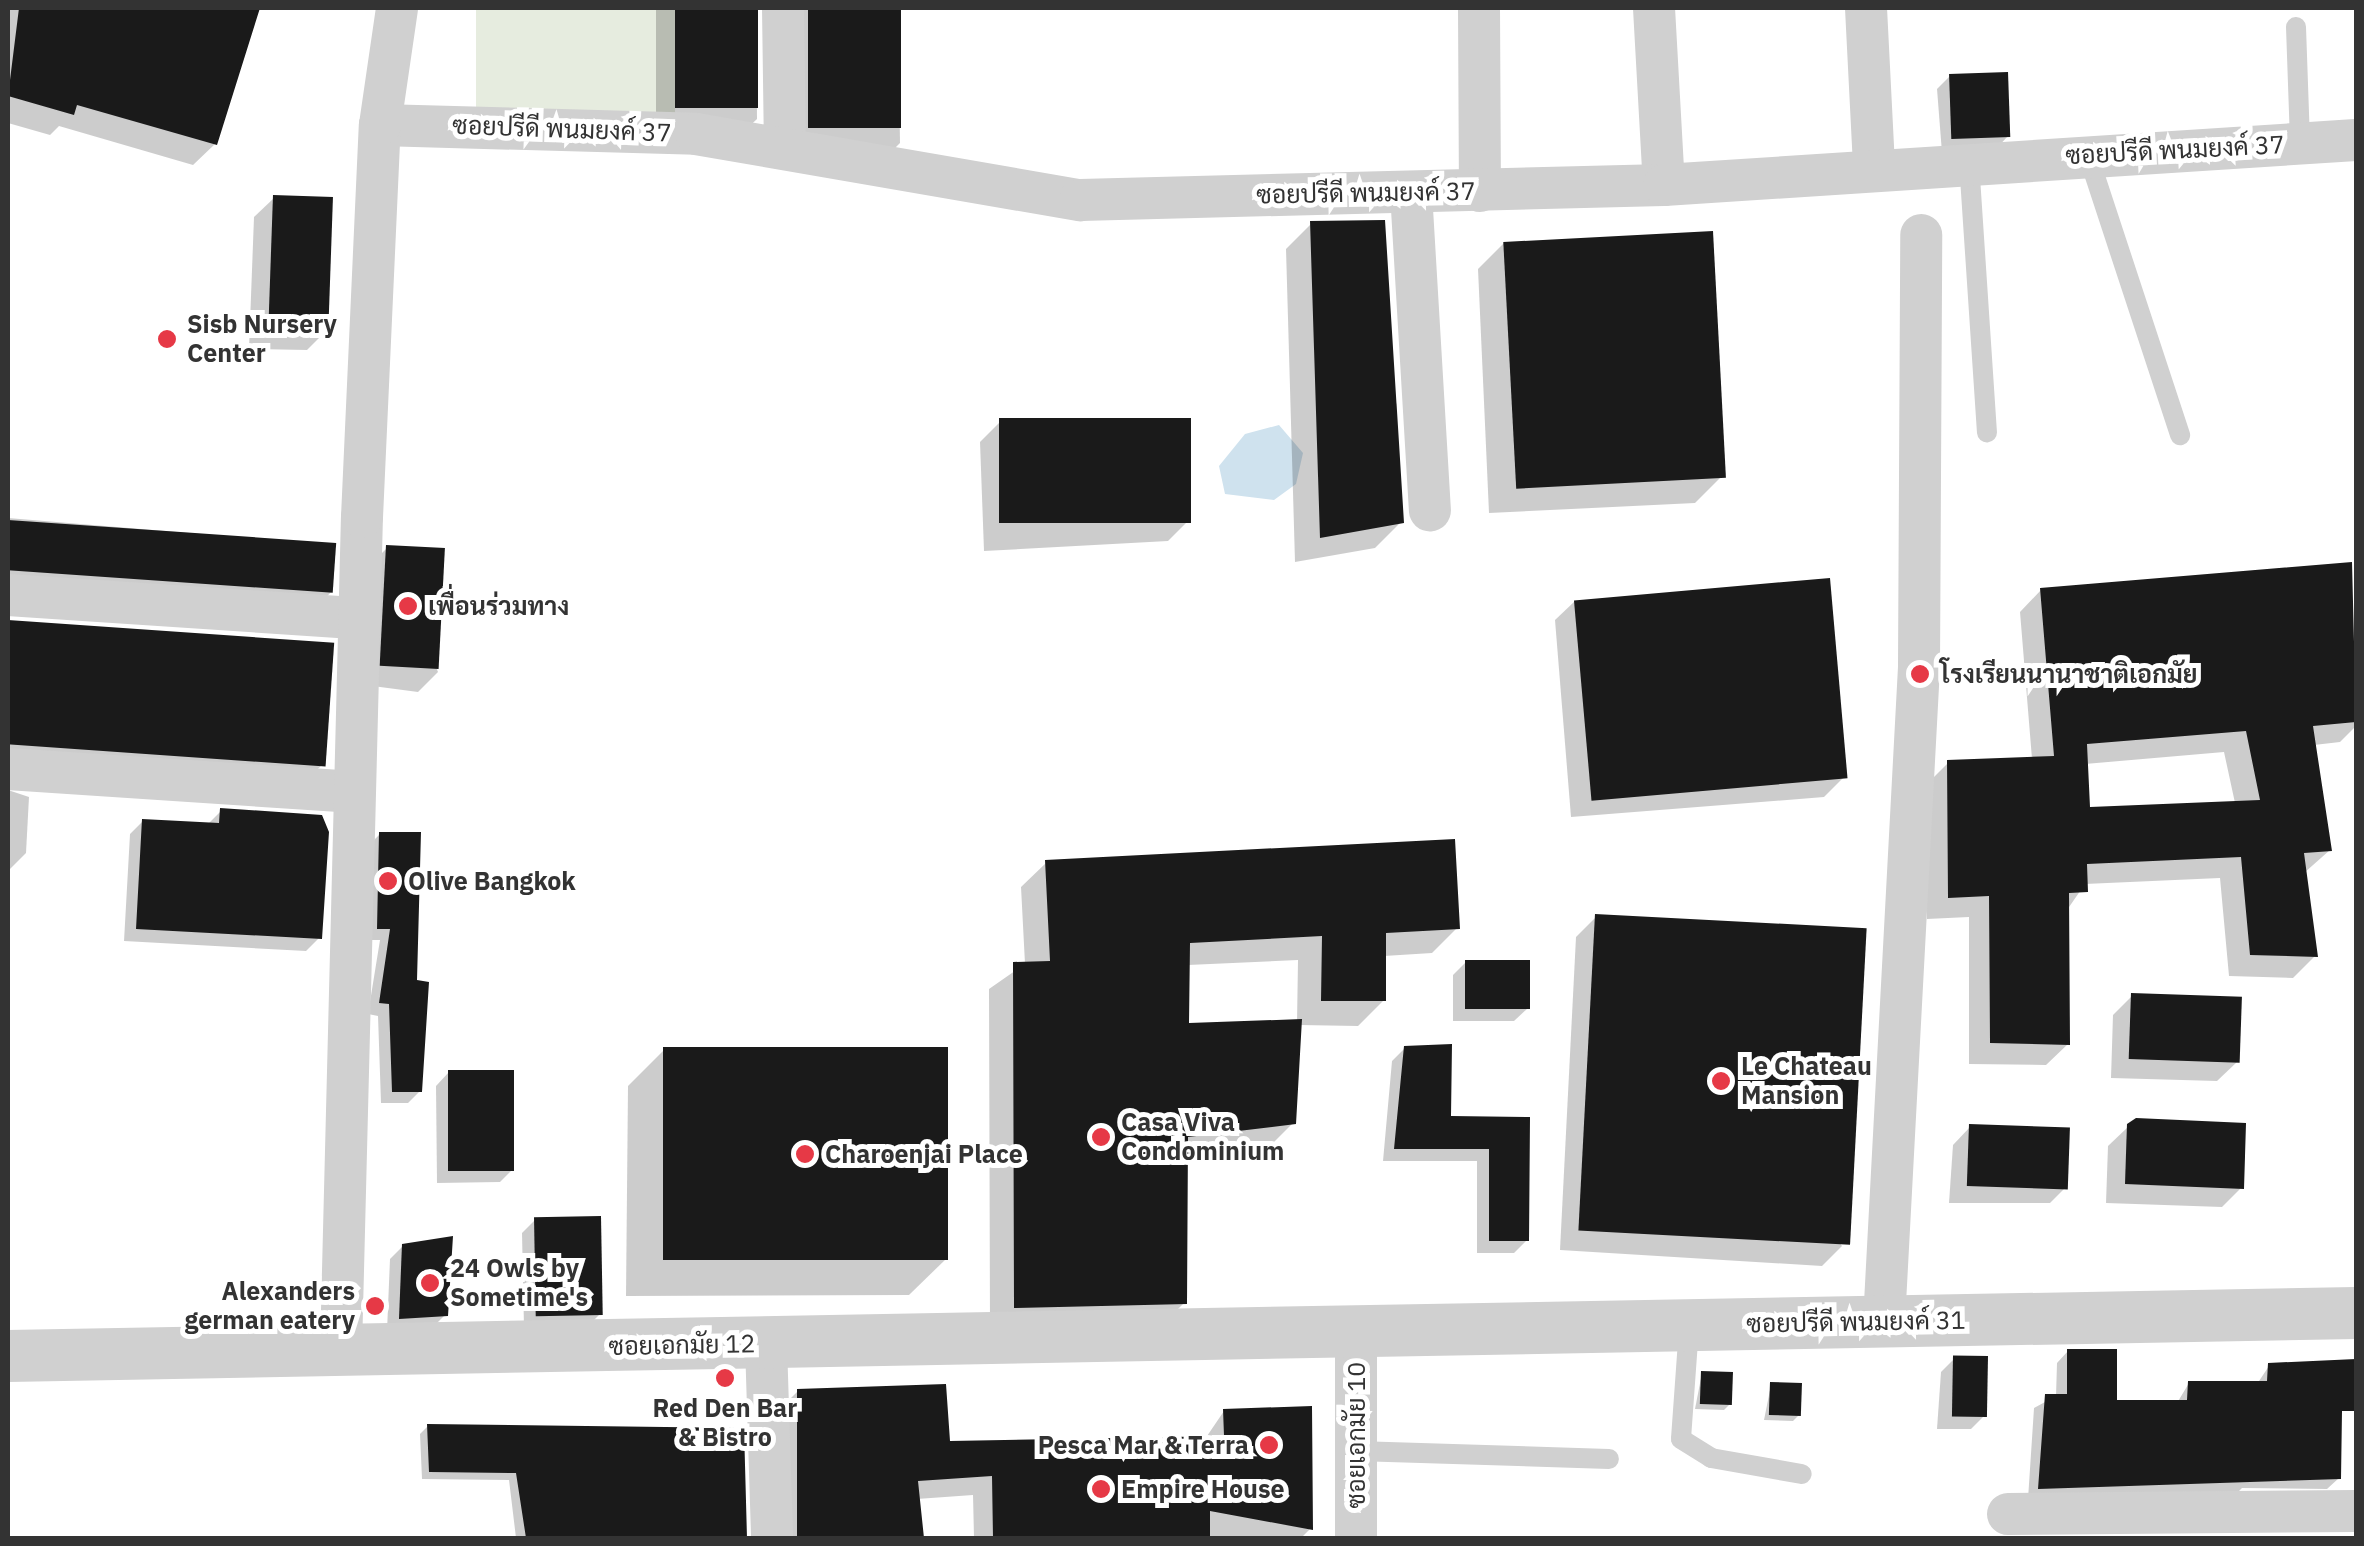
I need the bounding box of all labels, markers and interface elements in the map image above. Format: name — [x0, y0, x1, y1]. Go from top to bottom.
street label: ซอยปรีดี พนมยงค์ 37 — [452, 110, 672, 148]
street label: ซอยปรีดี พนมยงค์ 37 — [2065, 129, 2285, 171]
street label: ซอยปรีดี พนมยงค์ 37 — [1256, 176, 1476, 210]
place label: Sisb Nursery Center — [187, 310, 337, 369]
marker: Sisb Nursery Center — [156, 328, 178, 350]
place label: เพื่อนร่วมทาง — [428, 591, 569, 621]
marker: เพื่อนร่วมทาง — [397, 595, 419, 617]
place label: โรงเรียนนานาชาติเอกมัย — [1940, 659, 2197, 689]
marker: โรงเรียนนานาชาติเอกมัย — [1909, 663, 1931, 685]
place label: Olive Bangkok — [408, 866, 576, 896]
marker: Olive Bangkok — [377, 870, 399, 892]
place label: Le Chateau Mansion — [1741, 1052, 1872, 1111]
marker: Le Chateau Mansion — [1710, 1070, 1732, 1092]
place label: Casa Viva Condominium — [1121, 1108, 1284, 1167]
marker: Casa Viva Condominium — [1090, 1126, 1112, 1148]
place label: Charoenjai Place — [825, 1139, 1023, 1169]
marker: Charoenjai Place — [794, 1143, 816, 1165]
place label: 24 Owls by Sometime's — [450, 1254, 588, 1313]
marker: 24 Owls by Sometime's — [419, 1272, 441, 1294]
place label: Alexanders german eatery — [185, 1277, 355, 1336]
marker: Alexanders german eatery — [364, 1295, 386, 1317]
street label: ซอยปรีดี พนมยงค์ 31 — [1746, 1305, 1966, 1339]
street label: ซอยเอกมัย 12 — [608, 1329, 756, 1361]
street label: ซอยเอกมัย 10 — [1341, 1362, 1371, 1508]
marker: Red Den Bar & Bistro — [714, 1367, 736, 1389]
place label: Red Den Bar & Bistro — [653, 1394, 797, 1453]
place label: Pesca Mar & Terra — [1038, 1430, 1249, 1460]
marker: Pesca Mar & Terra — [1258, 1434, 1280, 1456]
place label: Empire House — [1121, 1474, 1285, 1504]
marker: Empire House — [1090, 1478, 1112, 1500]

